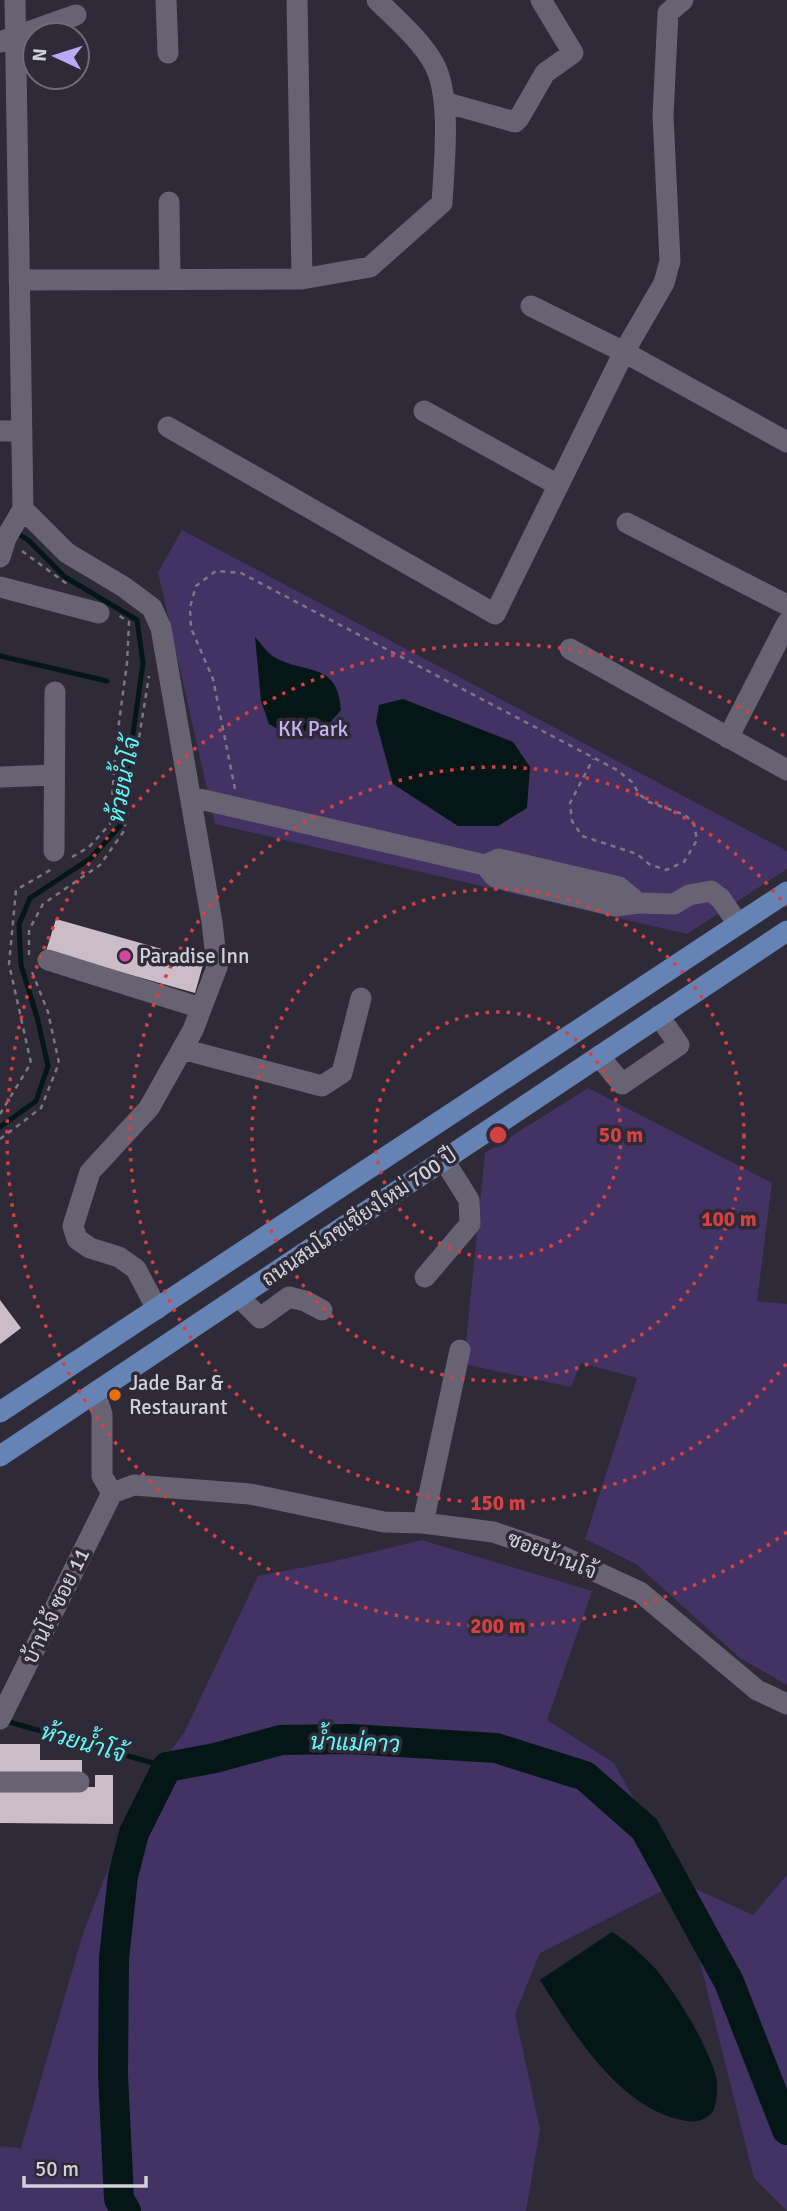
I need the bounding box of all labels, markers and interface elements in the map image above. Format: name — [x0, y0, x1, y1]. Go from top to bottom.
north arrow — [21, 21, 91, 91]
text: N — [28, 47, 52, 62]
park label: KK Park — [278, 716, 348, 742]
water label: ห้วยน้ำโจ้ — [96, 730, 147, 825]
place label: Paradise Inn — [139, 943, 249, 969]
marker: Paradise Inn — [117, 948, 133, 964]
text: 50 m — [599, 1122, 643, 1148]
centre of rings — [486, 1123, 510, 1147]
street label: ถนนสมโภชเชียงใหม่ 700 ปี — [256, 1141, 461, 1292]
text: 100 m — [701, 1206, 757, 1232]
place label: Jade Bar & Restaurant — [129, 1370, 228, 1420]
marker: Jade Bar & Restaurant — [107, 1387, 123, 1403]
text: 150 m — [470, 1490, 526, 1516]
street label: ซอยบ้านโจ้ — [504, 1525, 601, 1585]
street label: บ้านโจ้ ซอย 11 — [17, 1544, 95, 1668]
text: 200 m — [470, 1613, 526, 1639]
water label: ห้วยน้ำโจ้ — [37, 1711, 134, 1770]
water label: น้ำแม่คาว — [309, 1721, 401, 1759]
scale bar — [24, 2144, 147, 2188]
text: 50 m — [35, 2156, 79, 2182]

